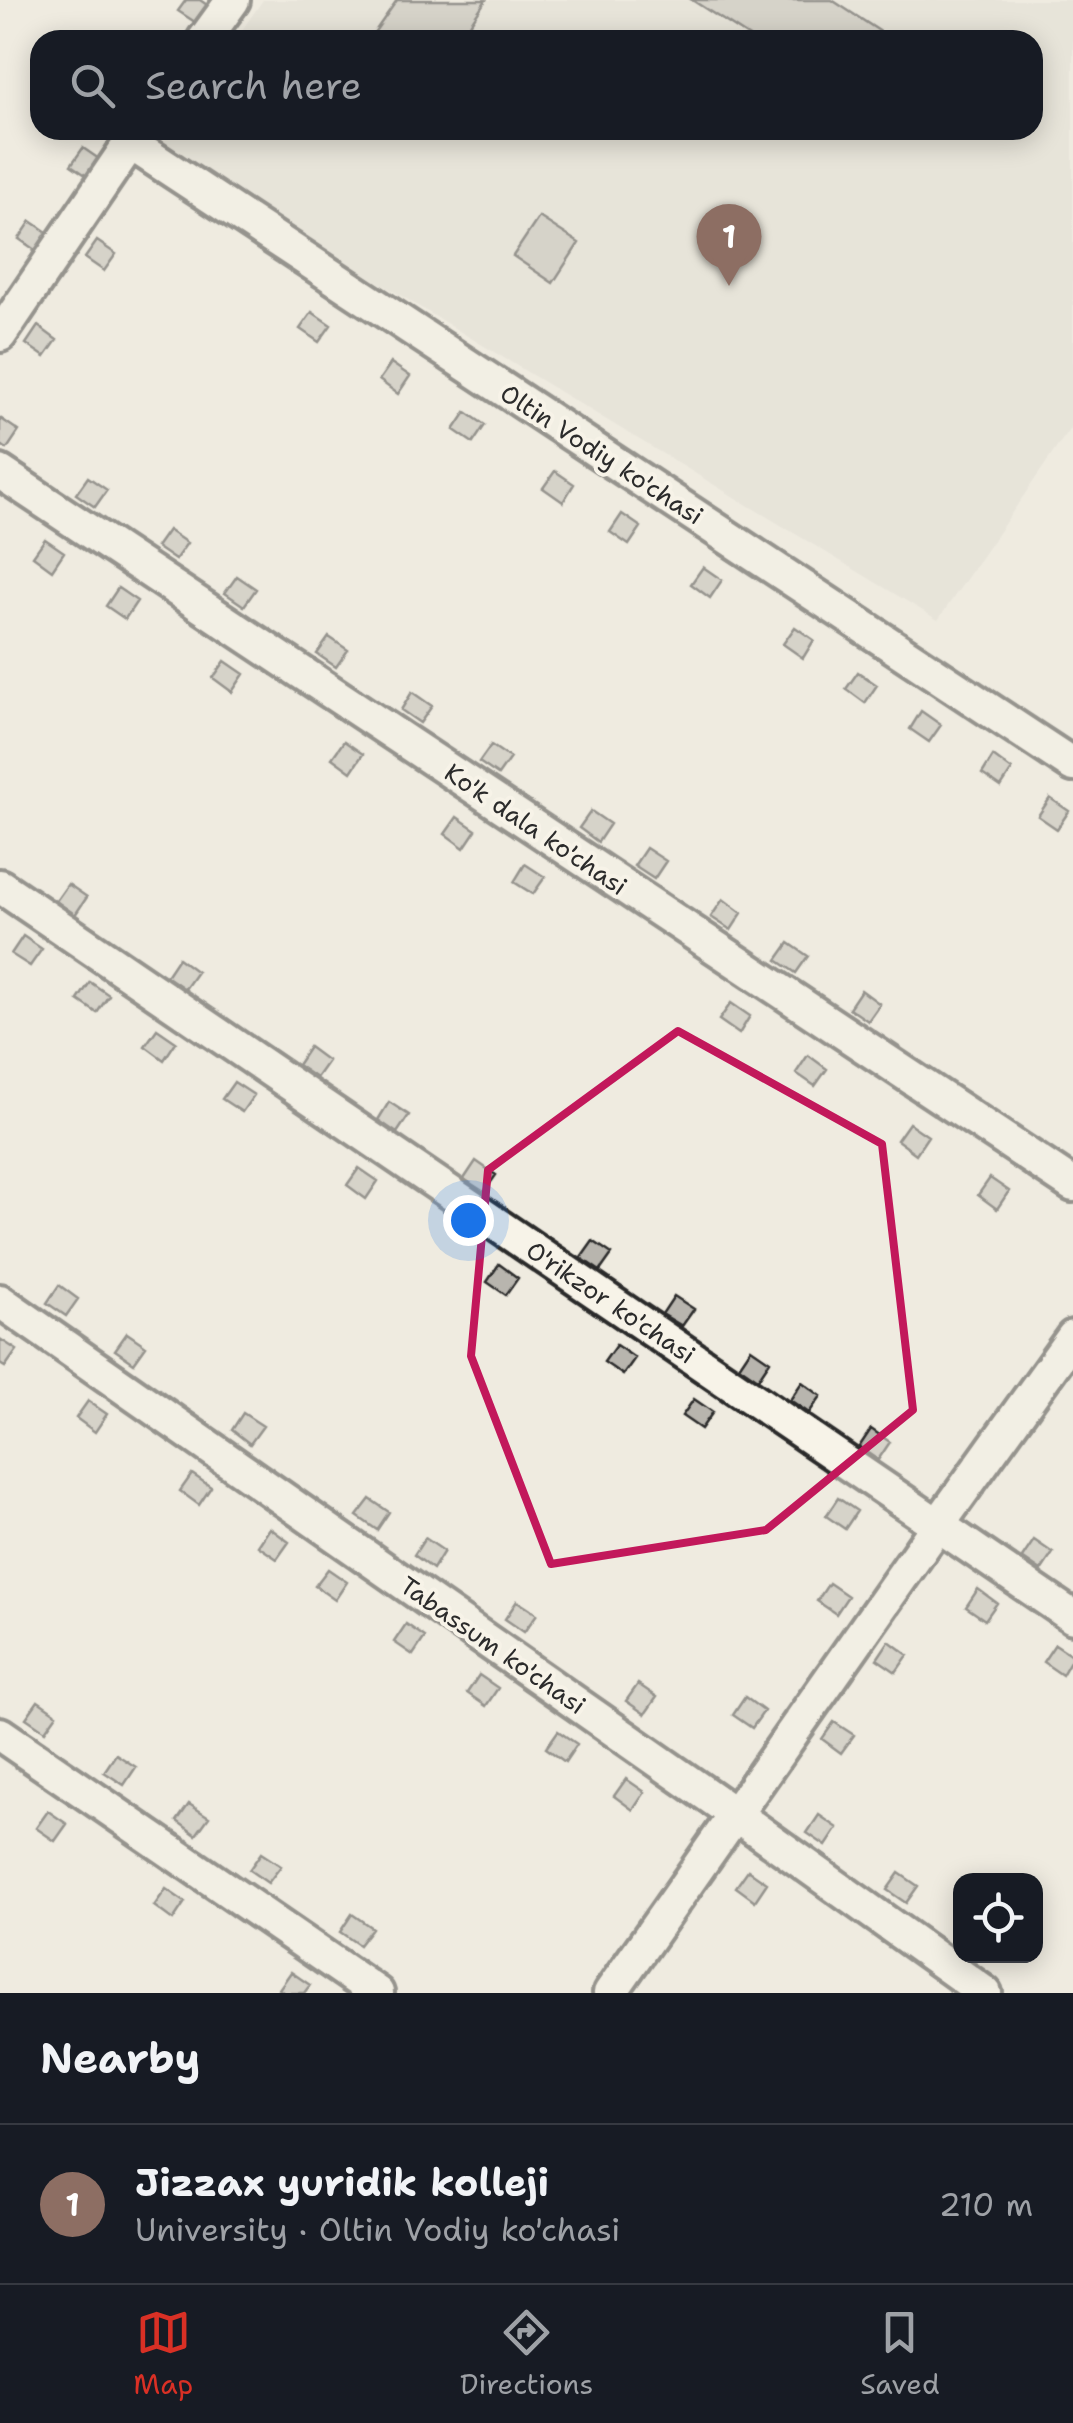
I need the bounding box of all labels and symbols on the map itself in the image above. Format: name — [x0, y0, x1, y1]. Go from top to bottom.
pin: 1 — [696, 204, 762, 286]
street label: Oltin Vodiy ko'chasi — [494, 376, 710, 532]
street label: Ko'k dala ko'chasi — [438, 755, 634, 903]
your location — [443, 1195, 494, 1246]
street label: O'rikzor ko'chasi — [520, 1233, 702, 1371]
street label: Tabassum ko'chasi — [393, 1568, 593, 1722]

